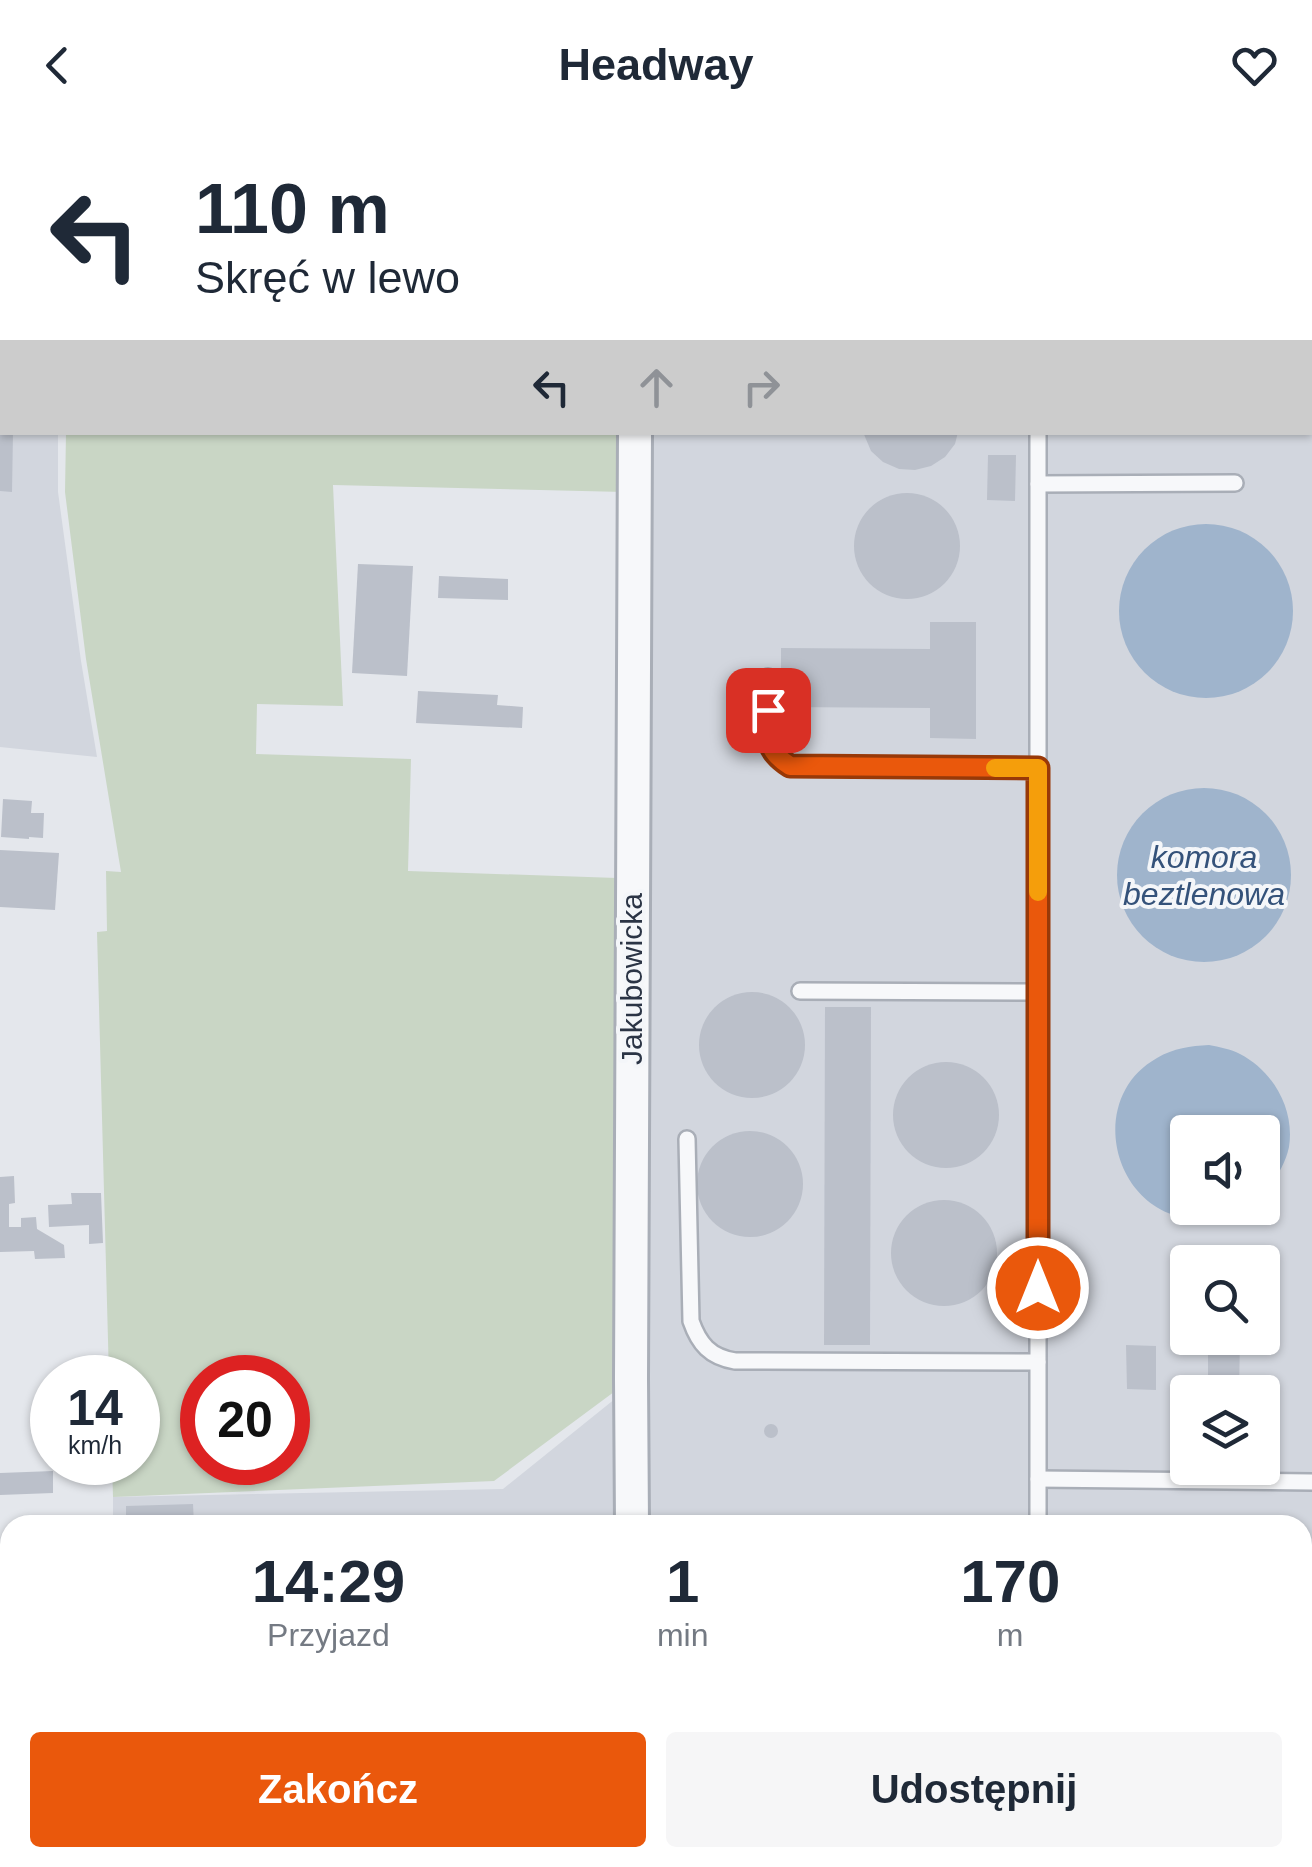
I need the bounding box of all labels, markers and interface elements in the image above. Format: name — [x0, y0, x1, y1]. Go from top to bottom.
icon: back — [30, 38, 85, 93]
icon: heart — [1227, 38, 1282, 93]
text: Headway — [558, 39, 754, 90]
icon: left — [30, 170, 160, 300]
text: 110 m — [195, 170, 390, 248]
text: Skręć w lewo — [195, 252, 460, 303]
icon: left — [524, 360, 579, 415]
icon: ahead — [629, 360, 684, 415]
icon: right — [734, 360, 789, 415]
pin — [726, 668, 811, 753]
icon: arrive — [741, 683, 796, 738]
water label: komora beztlenowa — [1123, 839, 1285, 912]
street label: Jakubowicka — [615, 893, 648, 1065]
map controls — [1170, 1115, 1280, 1485]
button: sound — [1170, 1115, 1280, 1225]
position arrow — [986, 1236, 1090, 1340]
button: search — [1170, 1245, 1280, 1355]
speed limit sign: 20 — [180, 1355, 310, 1485]
button: layers — [1170, 1375, 1280, 1485]
text: 14 — [67, 1380, 123, 1436]
text: km/h — [68, 1431, 122, 1459]
text: 14:29 — [252, 1548, 405, 1615]
text: 1 — [666, 1548, 699, 1615]
text: 170 — [960, 1548, 1060, 1615]
text: Przyjazd — [267, 1617, 390, 1653]
text: min — [657, 1617, 708, 1653]
text: m — [997, 1617, 1024, 1653]
button: Zakończ — [30, 1732, 646, 1847]
button: Udostępnij — [666, 1732, 1282, 1847]

